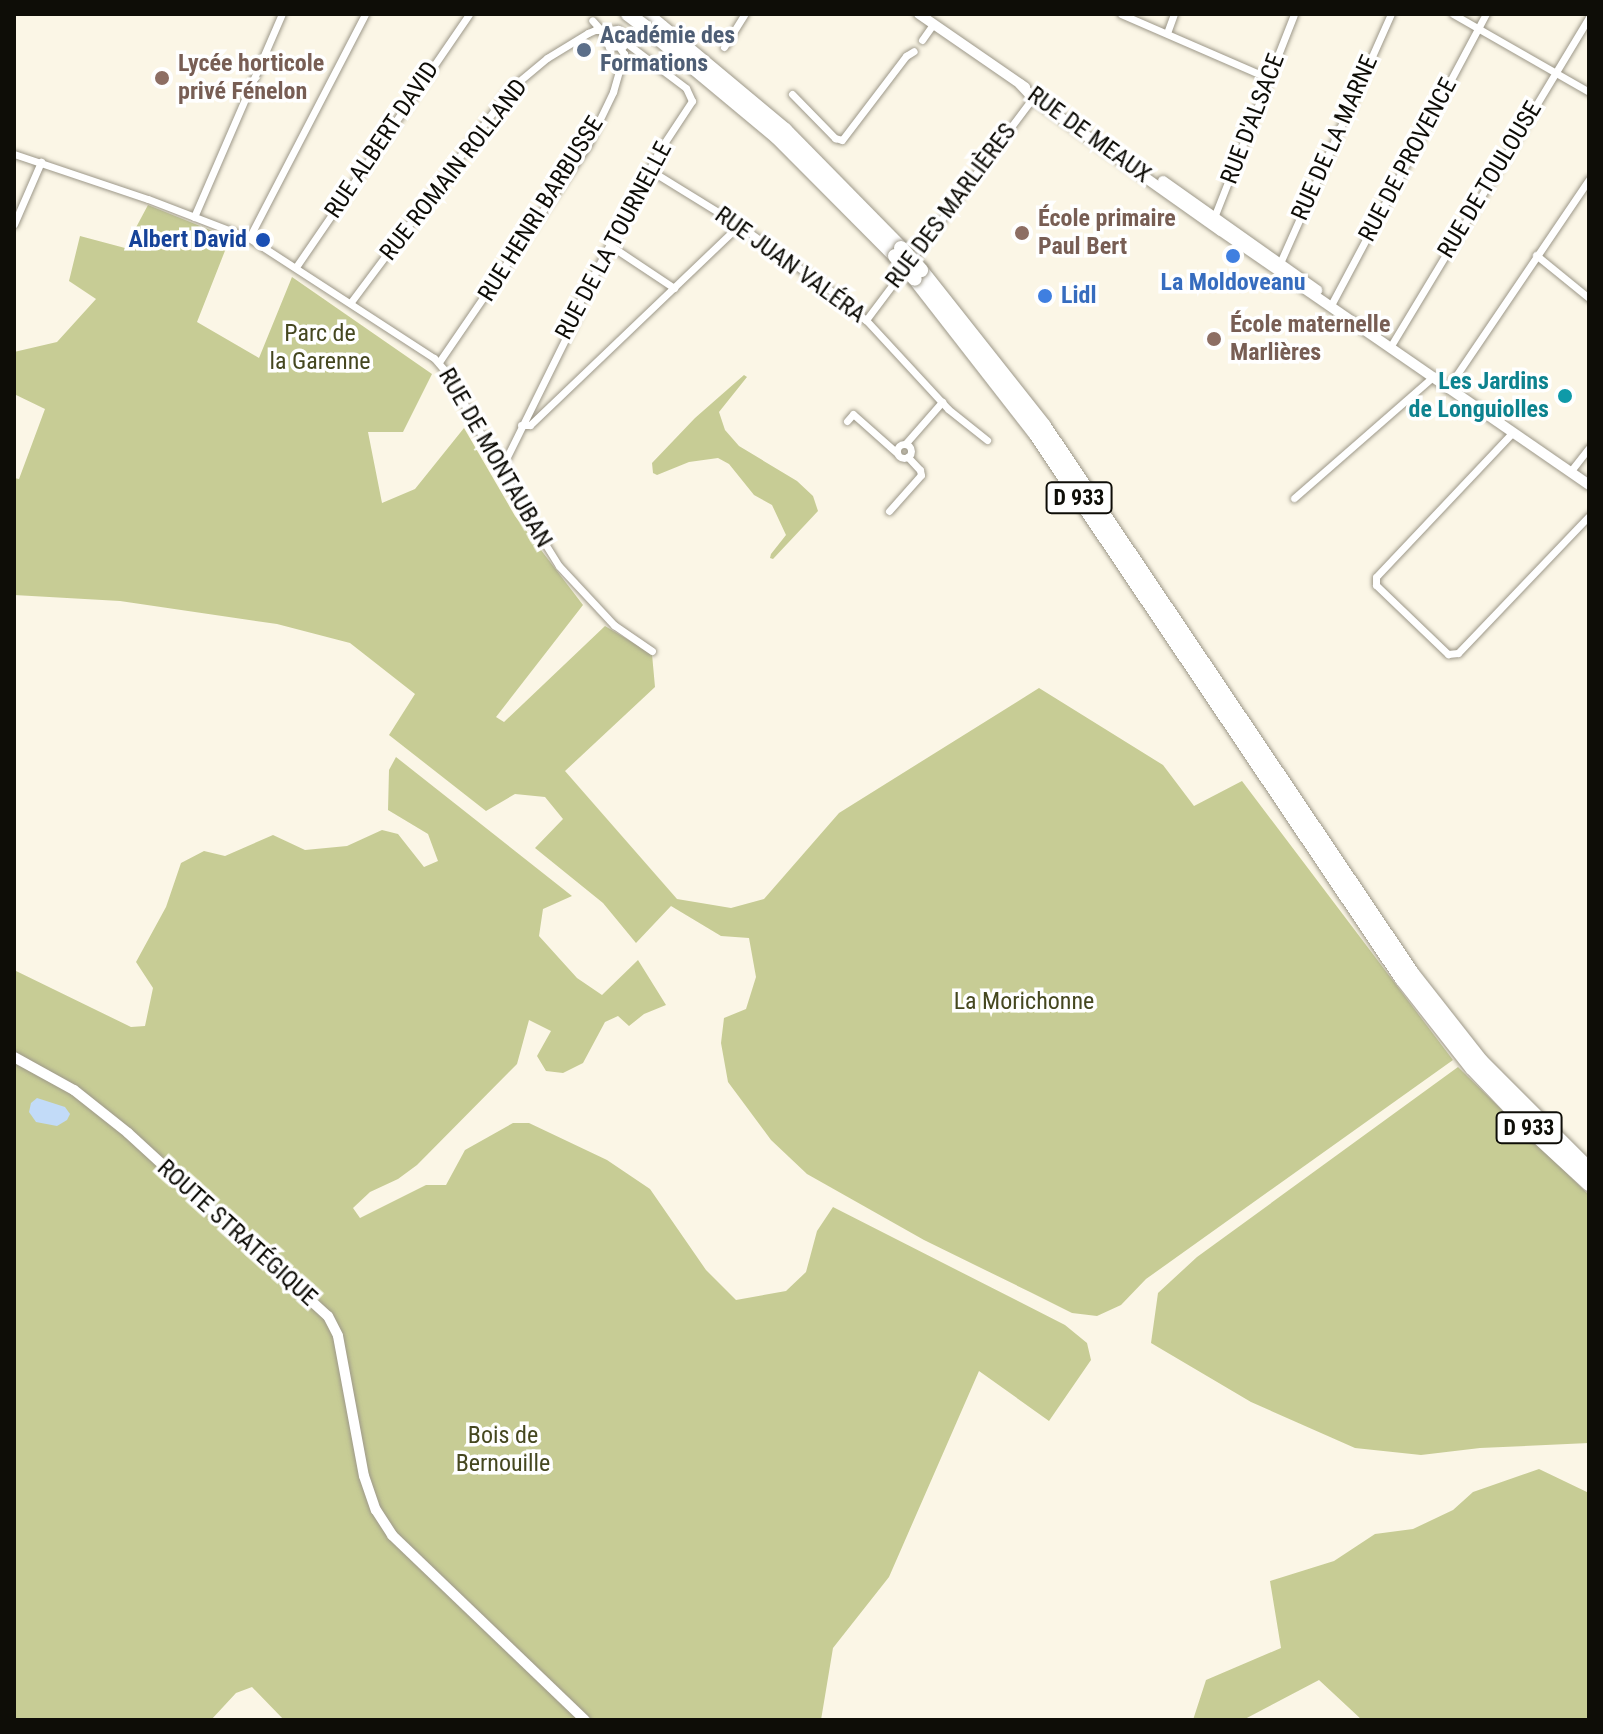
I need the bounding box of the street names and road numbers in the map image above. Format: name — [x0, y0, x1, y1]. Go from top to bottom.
street label: RUE D'ALSACE — [1215, 50, 1291, 188]
street label: RUE DE LA MARNE — [1286, 51, 1384, 225]
street label: RUE ALBERT DAVID — [319, 56, 445, 224]
street label: RUE DE PROVENCE — [1353, 73, 1463, 247]
street label: RUE ROMAIN ROLLAND — [374, 74, 534, 266]
street label: RUE DE MEAUX — [1022, 81, 1156, 189]
street label: RUE DE TOULOUSE — [1432, 96, 1548, 264]
street label: RUE HENRI BARBUSSE — [472, 111, 610, 307]
street label: RUE DES MARLIÈRES — [880, 118, 1022, 294]
street label: RUE DE LA TOURNELLE — [550, 137, 678, 345]
street label: RUE JUAN VALÉRA — [709, 201, 871, 329]
street label: RUE DE MONTAUBAN — [432, 363, 558, 553]
road number: D 933 — [1045, 480, 1113, 516]
road number: D 933 — [1495, 1110, 1563, 1146]
street label: ROUTE STRATÉGIQUE — [151, 1154, 323, 1312]

